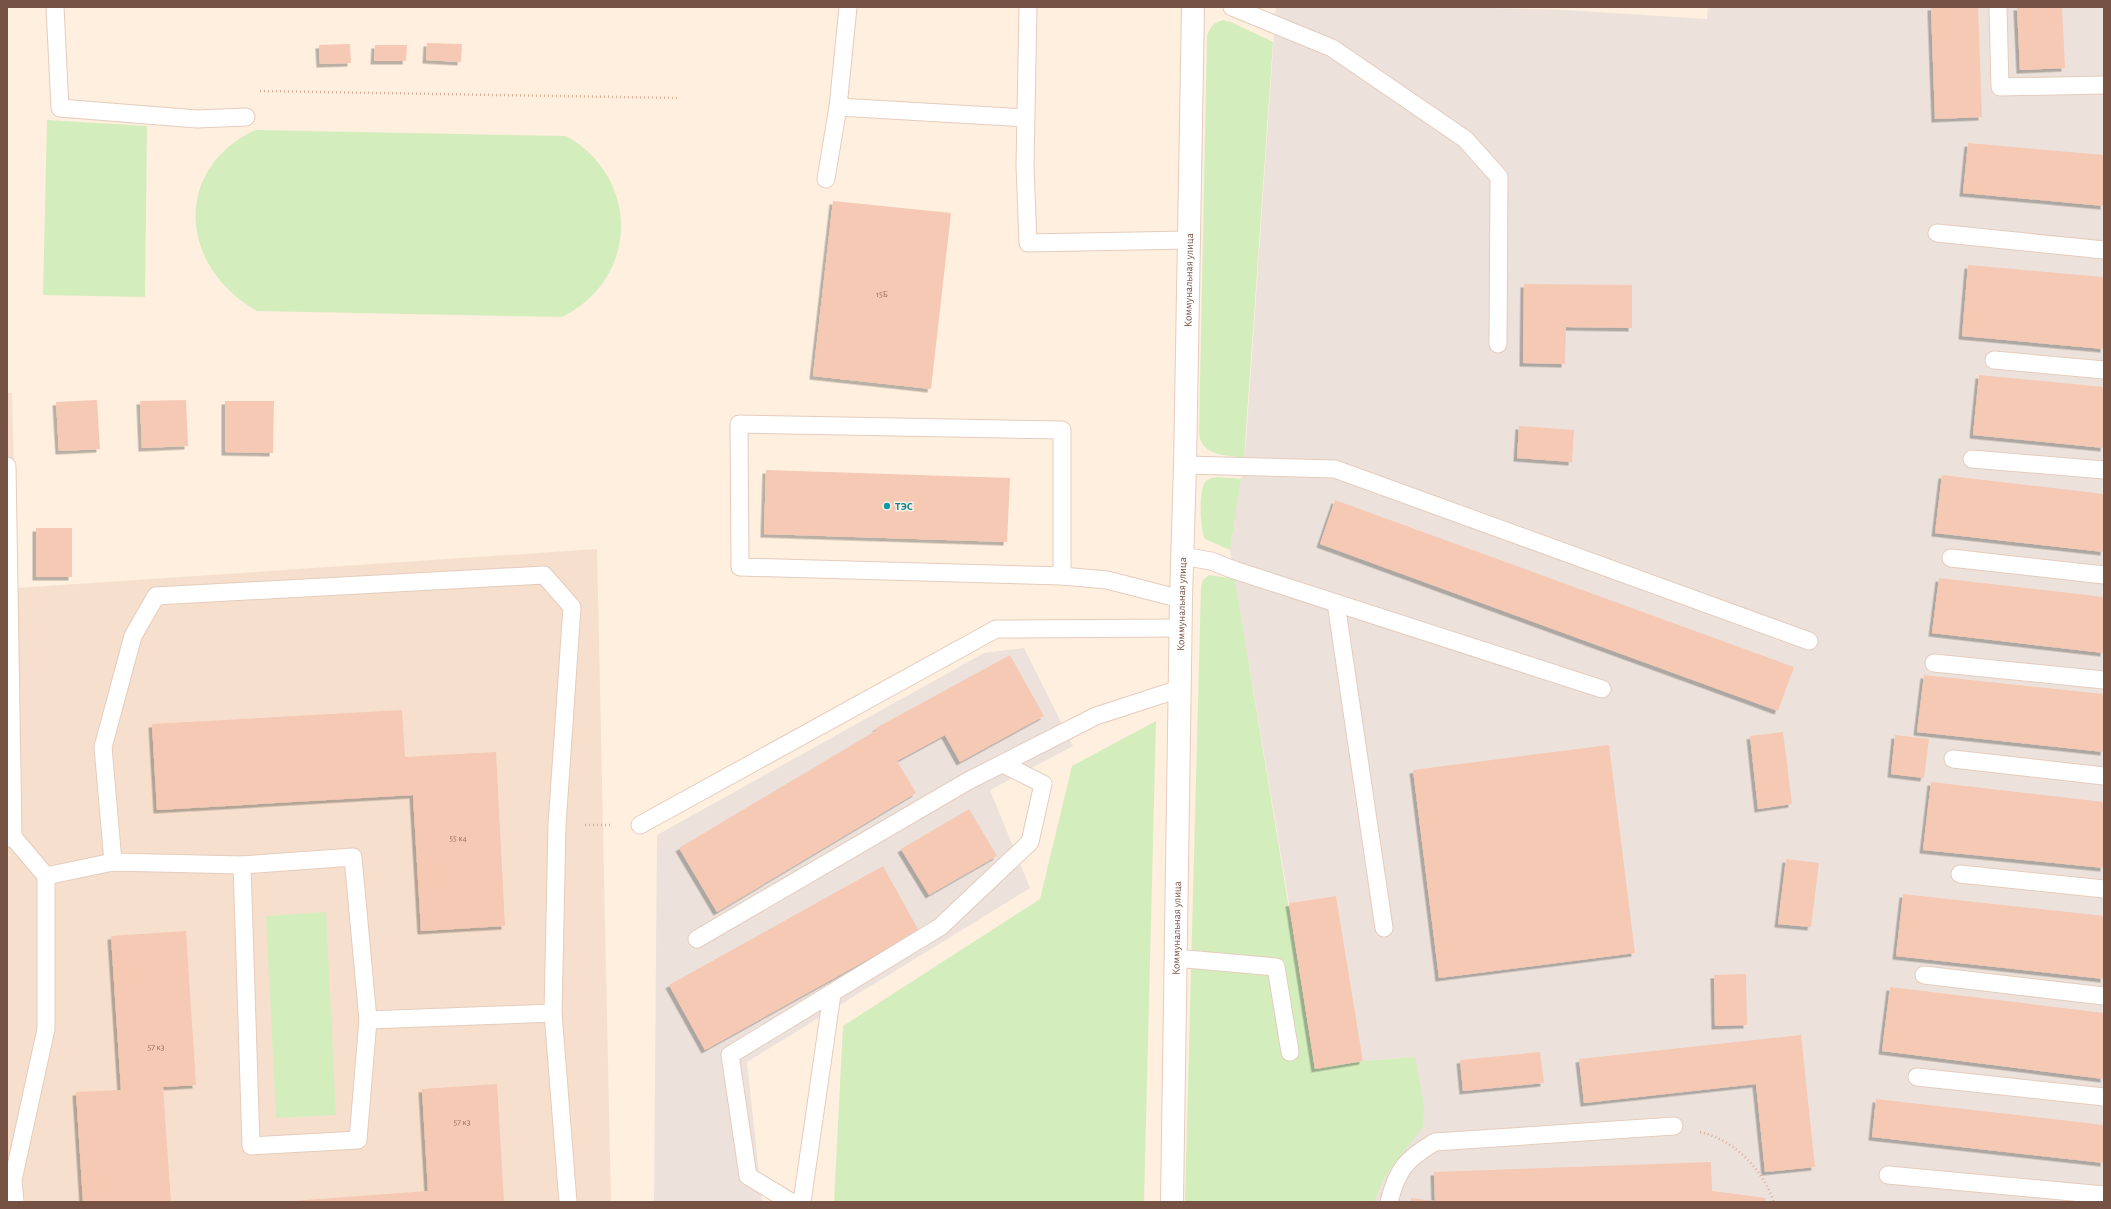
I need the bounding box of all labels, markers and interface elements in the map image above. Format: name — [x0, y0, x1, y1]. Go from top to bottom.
street label: Коммунальная улица — [1182, 233, 1195, 327]
house number: 15Б — [876, 290, 888, 299]
marker: ТЭС — [882, 501, 892, 511]
place label: ТЭС — [895, 501, 913, 512]
street label: Коммунальная улица — [1175, 557, 1188, 651]
house number: 55 к4 — [449, 834, 467, 843]
street label: Коммунальная улица — [1170, 881, 1182, 975]
house number: 57 к3 — [148, 1043, 165, 1052]
house number: 57 к3 — [454, 1118, 471, 1127]

